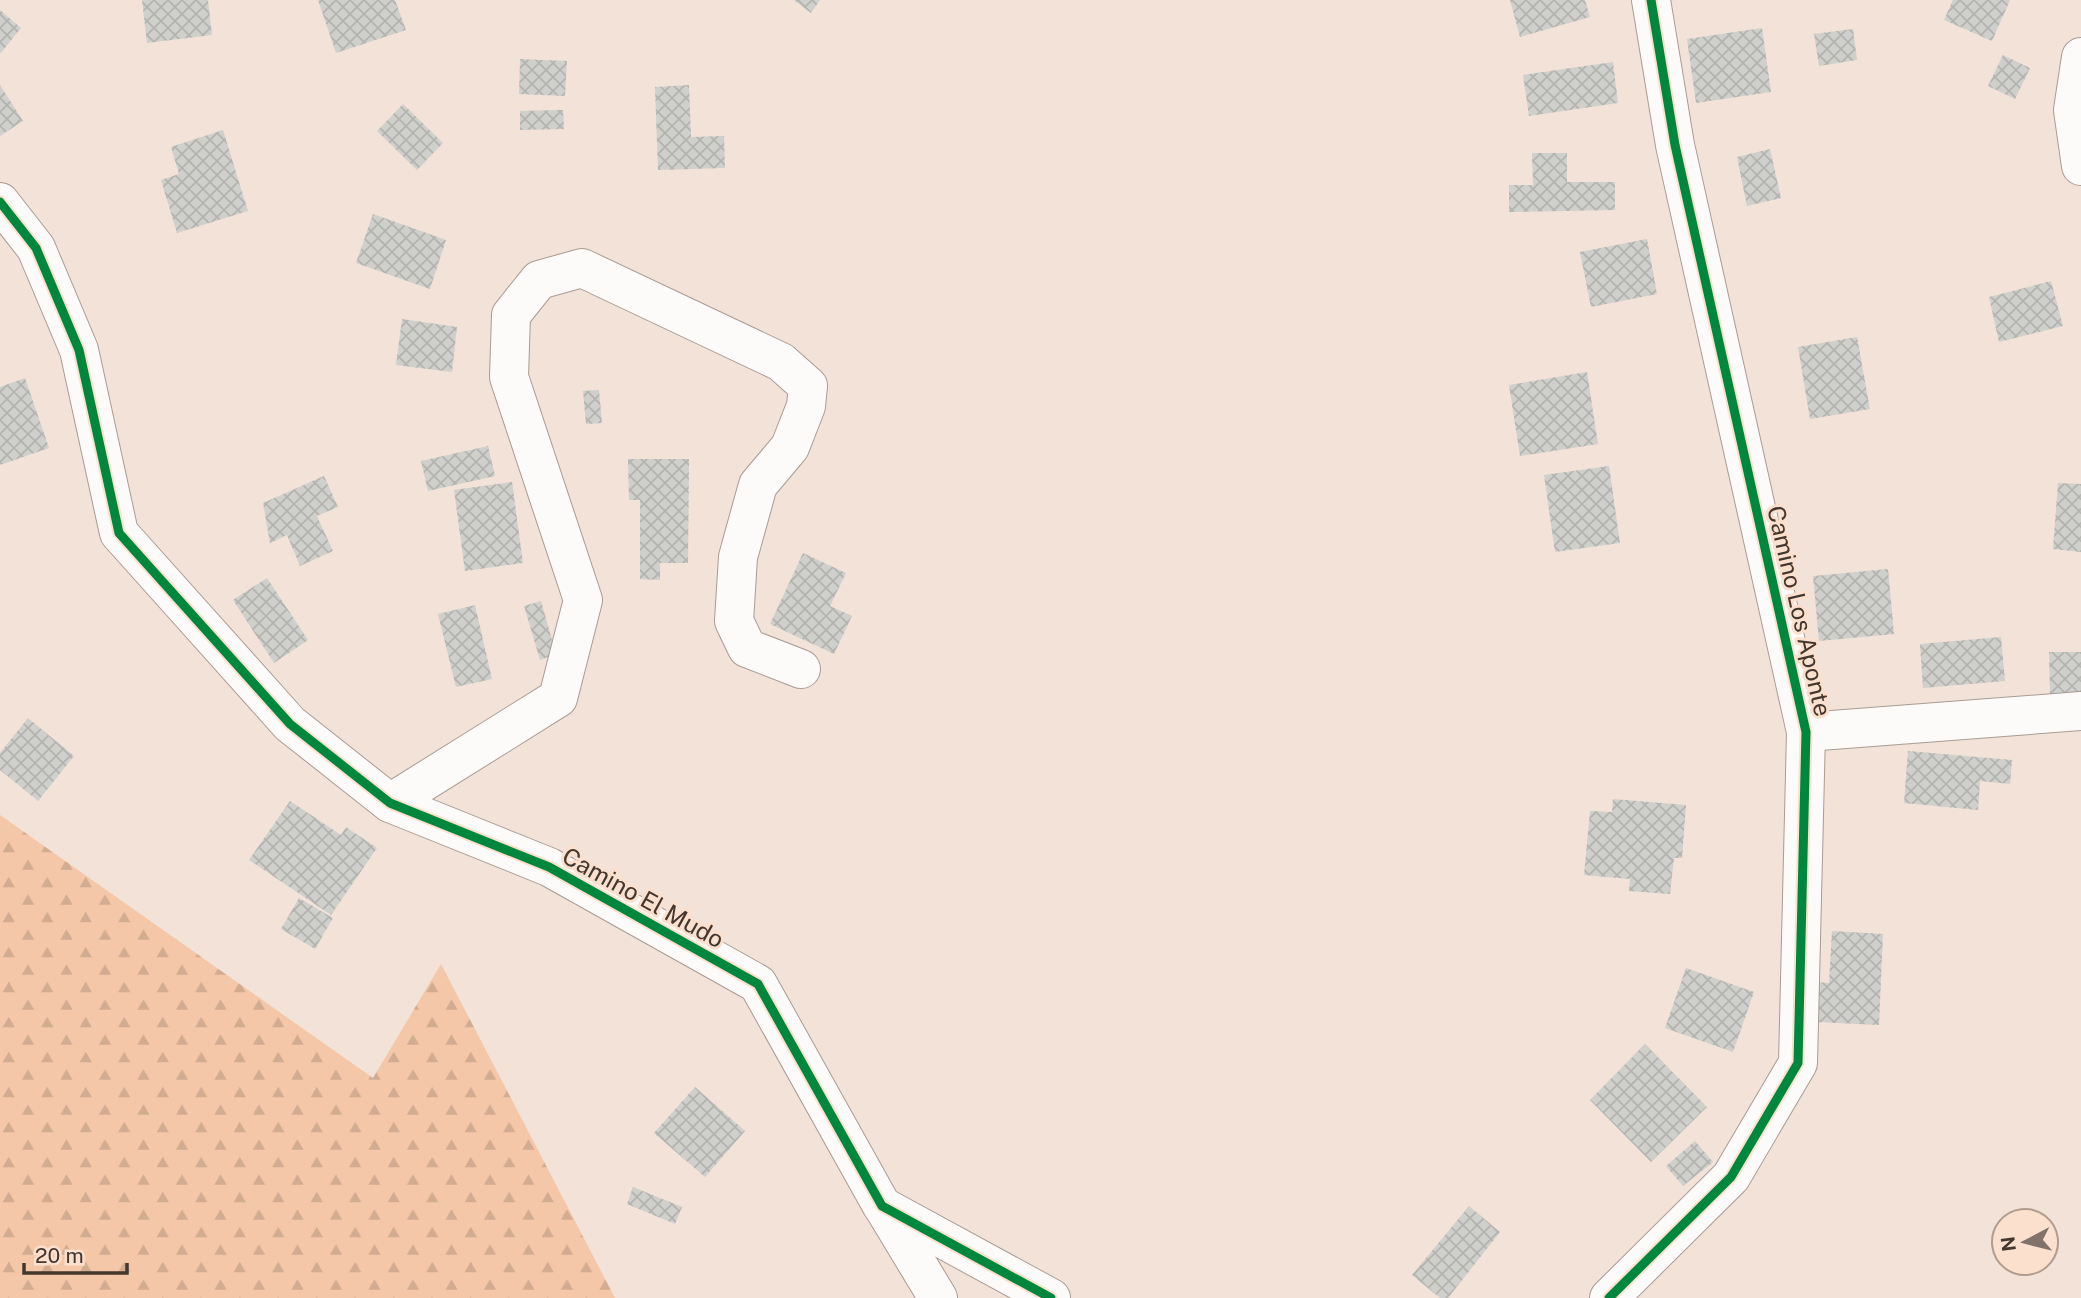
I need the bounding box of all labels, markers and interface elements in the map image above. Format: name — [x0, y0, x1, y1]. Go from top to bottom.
street label: Camino Los Aponte — [1762, 503, 1838, 719]
street label: Camino El Mudo — [558, 841, 729, 953]
north arrow — [1990, 1207, 2060, 1277]
scale bar — [24, 1232, 128, 1276]
text: N — [1996, 1235, 2020, 1253]
text: 20 m — [35, 1243, 84, 1268]

